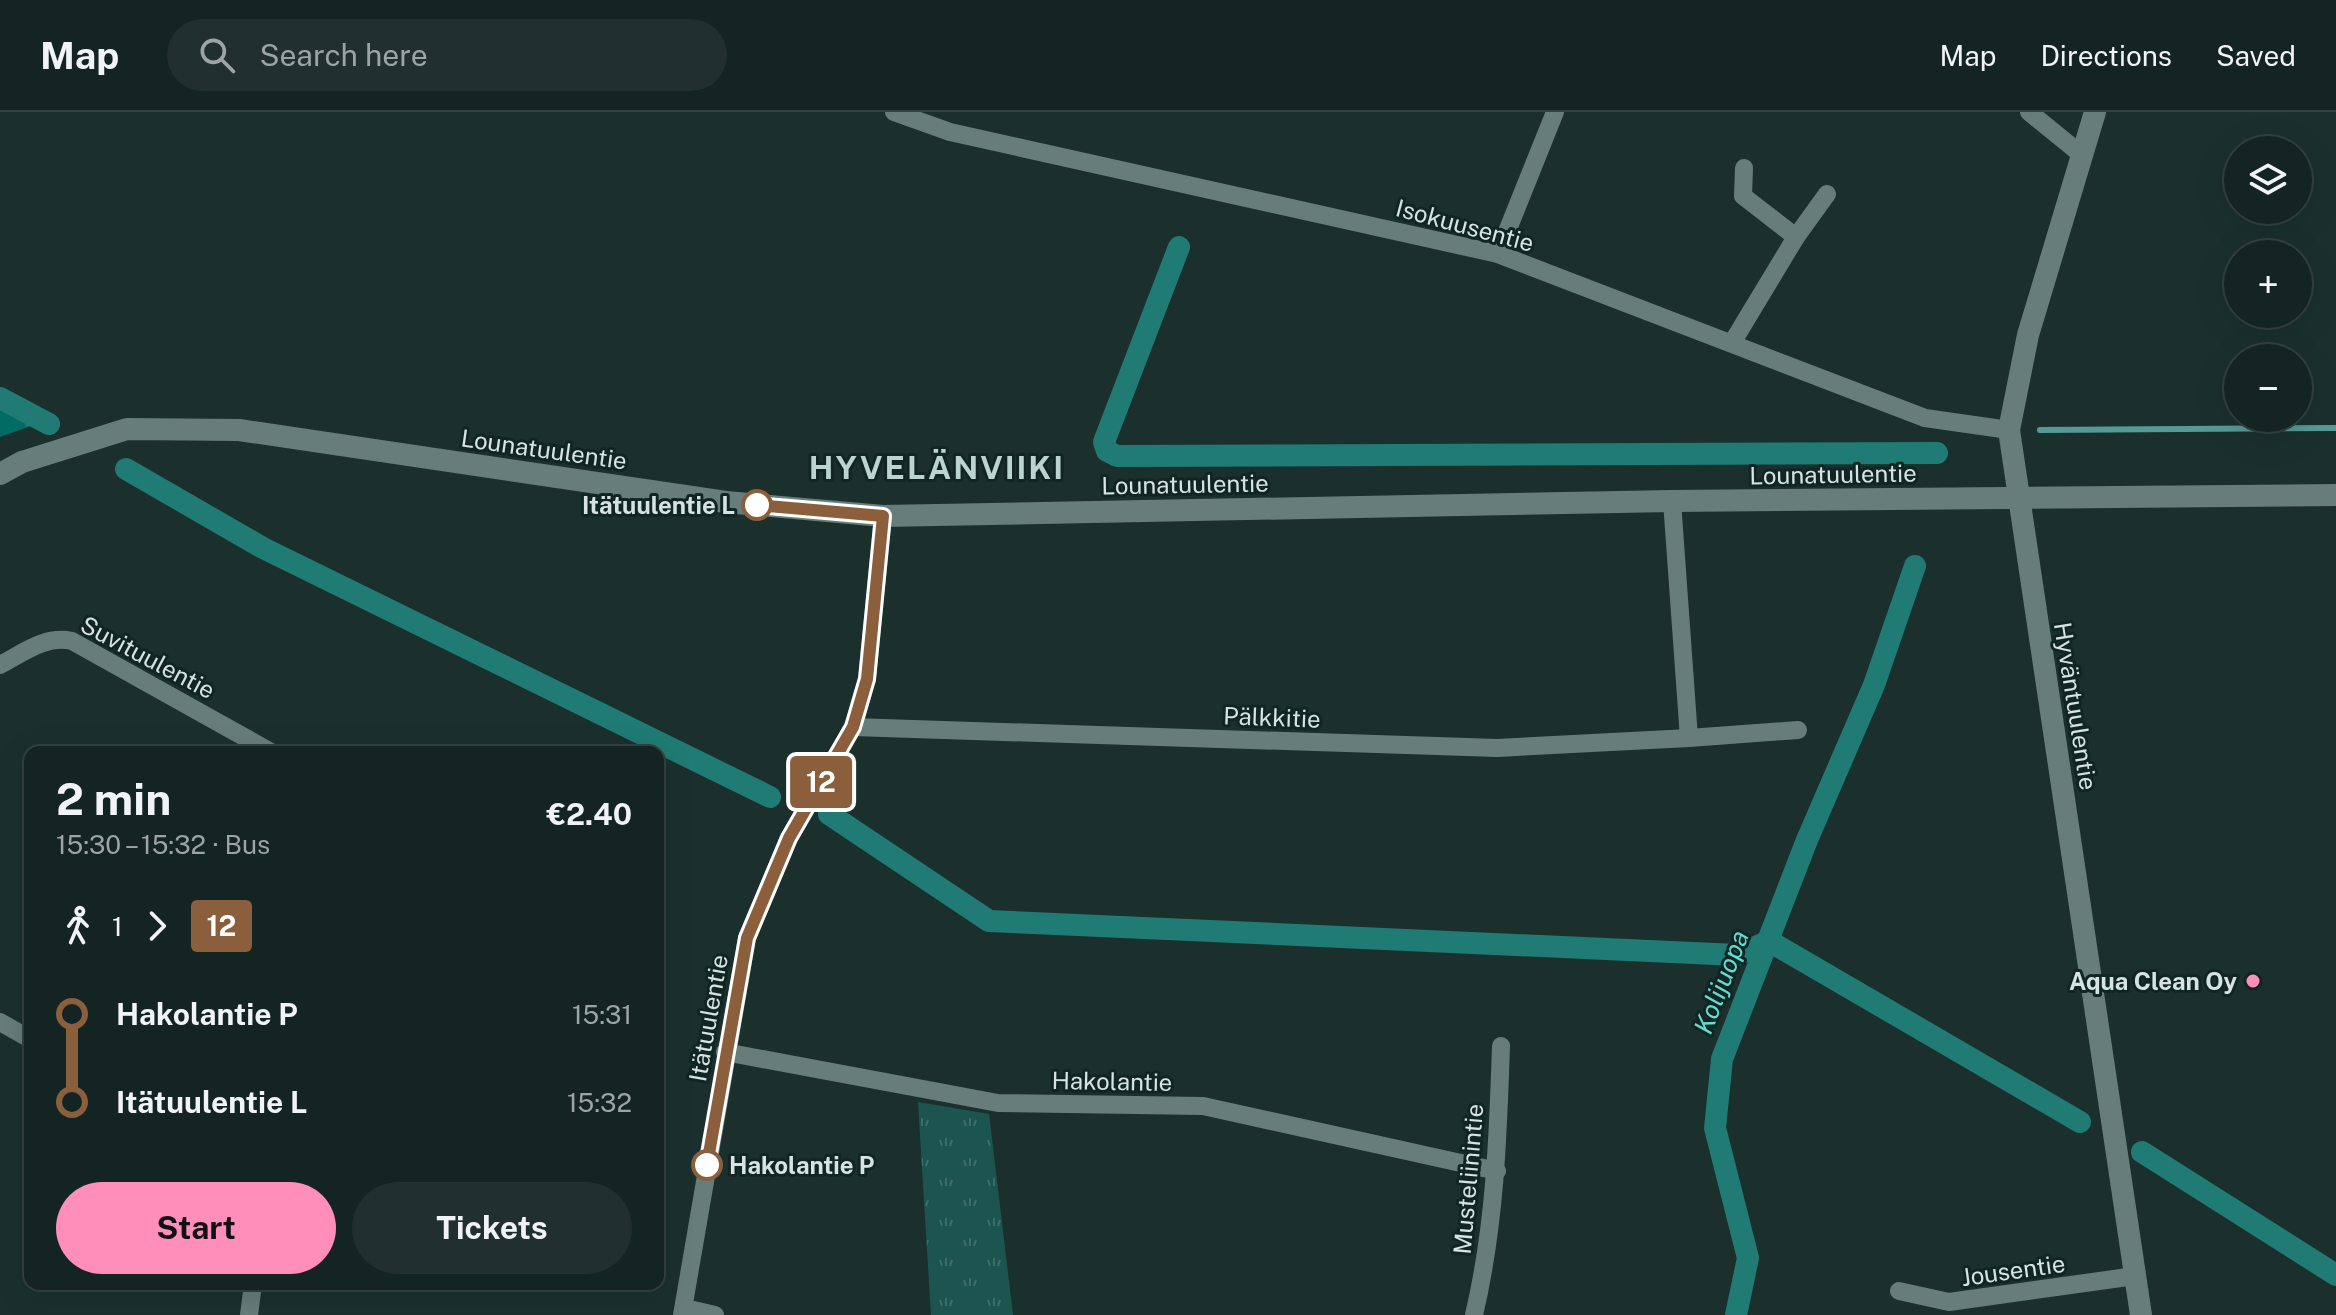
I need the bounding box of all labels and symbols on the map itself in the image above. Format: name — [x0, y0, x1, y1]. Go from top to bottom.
street label: Isokuusentie — [1393, 193, 1537, 257]
street label: Lounatuulentie — [459, 423, 629, 475]
district label: HYVELÄNVIIKI — [809, 449, 1065, 486]
street label: Lounatuulentie — [1749, 459, 1917, 489]
street label: Lounatuulentie — [1101, 469, 1269, 499]
marker: Itätuulentie L — [742, 490, 772, 520]
place label: Itätuulentie L — [582, 491, 735, 519]
street label: Suvituulentie — [76, 610, 220, 704]
street label: Hyväntuulentie — [2049, 620, 2103, 792]
street label: Pälkkitie — [1223, 701, 1321, 733]
line badge: 12 — [785, 756, 857, 808]
water label: Kolijuopa — [1687, 926, 1755, 1038]
street label: Itätuulentie — [683, 952, 733, 1084]
place label: Aqua Clean Oy — [2069, 967, 2237, 995]
marker: Aqua Clean Oy — [2244, 972, 2262, 990]
street label: Hakolantie — [1051, 1066, 1173, 1096]
street label: Musteliinintie — [1447, 1102, 1489, 1256]
marker: Hakolantie P — [692, 1150, 722, 1180]
place label: Hakolantie P — [729, 1151, 875, 1179]
street label: Jousentie — [1959, 1249, 2067, 1291]

